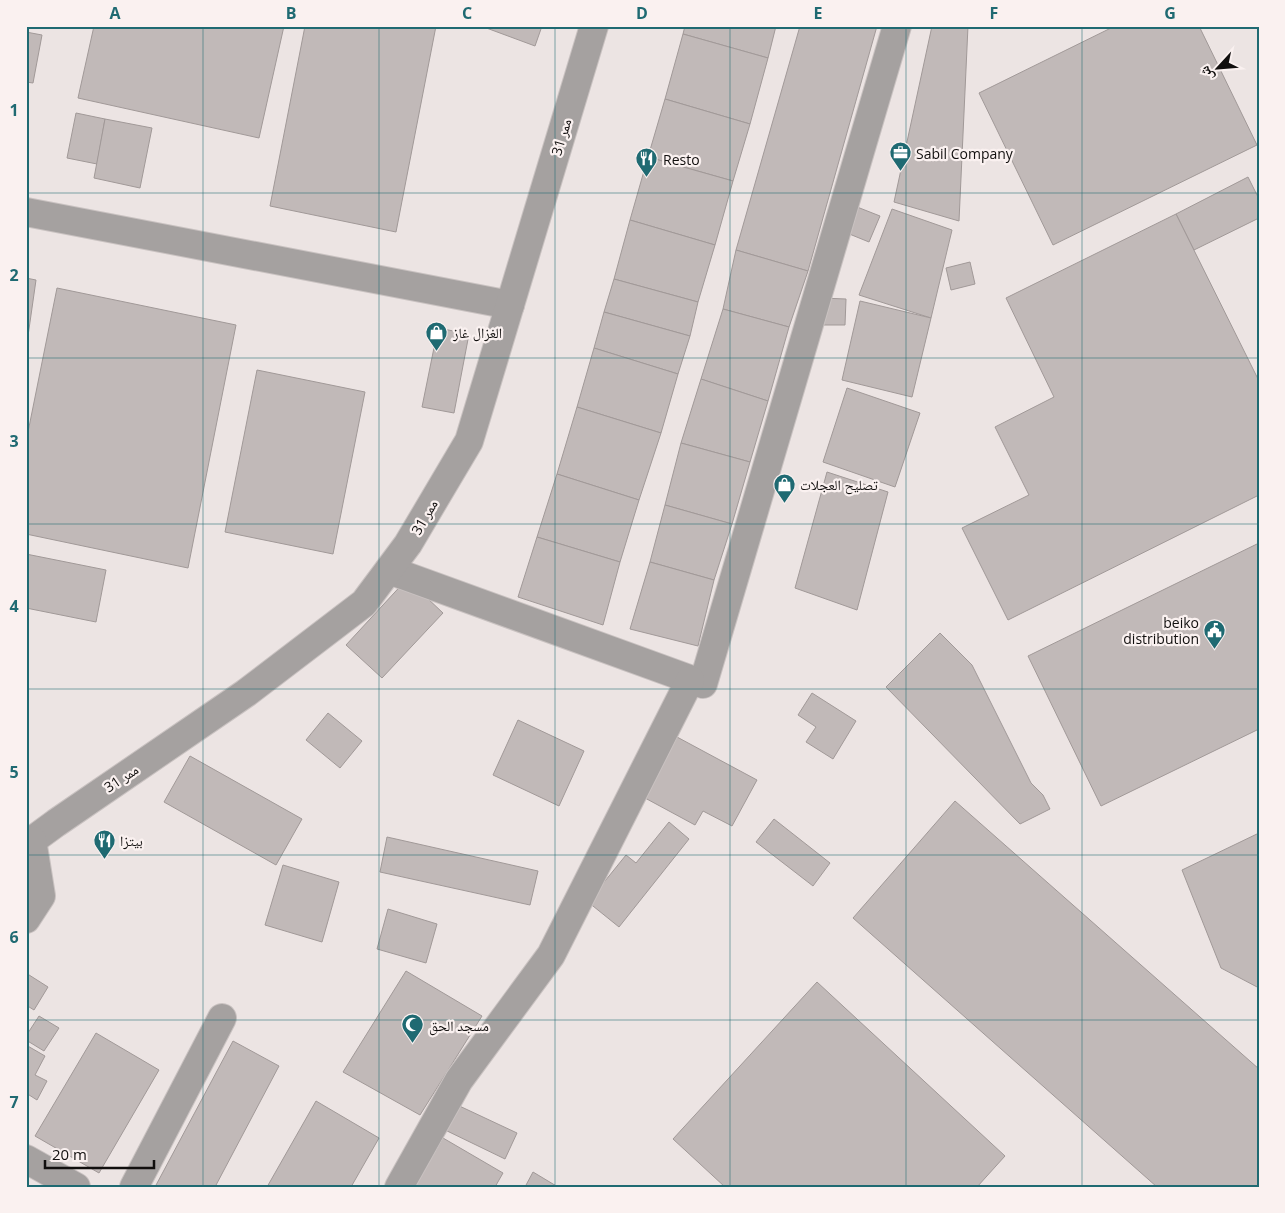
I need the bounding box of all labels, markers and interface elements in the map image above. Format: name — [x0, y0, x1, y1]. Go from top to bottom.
text: A — [109, 2, 121, 24]
text: B — [286, 2, 296, 24]
text: C — [462, 2, 472, 24]
text: D — [636, 2, 648, 24]
text: E — [814, 2, 823, 24]
text: F — [990, 2, 998, 24]
text: G — [1164, 2, 1176, 24]
north arrow — [1192, 42, 1242, 92]
text: ش — [1194, 63, 1218, 85]
text: 1 — [9, 99, 19, 121]
street label: ممر 31 — [546, 116, 576, 158]
office icon: Sabil Company — [888, 141, 912, 172]
place label: Sabil Company — [916, 144, 1014, 163]
restaurant icon: Resto — [635, 147, 659, 178]
place label: Resto — [663, 150, 700, 169]
text: 2 — [9, 264, 19, 286]
shop icon: الغزال غاز — [425, 320, 449, 351]
place label: الغزال غاز — [452, 323, 502, 342]
text: 3 — [9, 430, 19, 452]
shop icon: تصليح العجلات — [772, 472, 796, 503]
place label: تصليح العجلات — [800, 475, 878, 495]
street label: ممر 31 — [406, 496, 442, 538]
text: 4 — [9, 595, 19, 617]
place label: beiko distribution — [1123, 613, 1199, 648]
public building icon: beiko distribution — [1203, 618, 1227, 649]
street label: ممر 31 — [100, 760, 142, 796]
text: 5 — [9, 761, 19, 783]
restaurant icon: بيتزا — [92, 828, 116, 859]
place label: بيتزا — [120, 831, 143, 850]
text: 6 — [9, 926, 19, 948]
mosque icon: مسجد الحق — [401, 1013, 425, 1044]
place label: مسجد الحق — [429, 1016, 489, 1036]
text: 7 — [9, 1091, 19, 1113]
scale bar — [45, 1138, 154, 1170]
text: 20 m — [52, 1144, 87, 1164]

